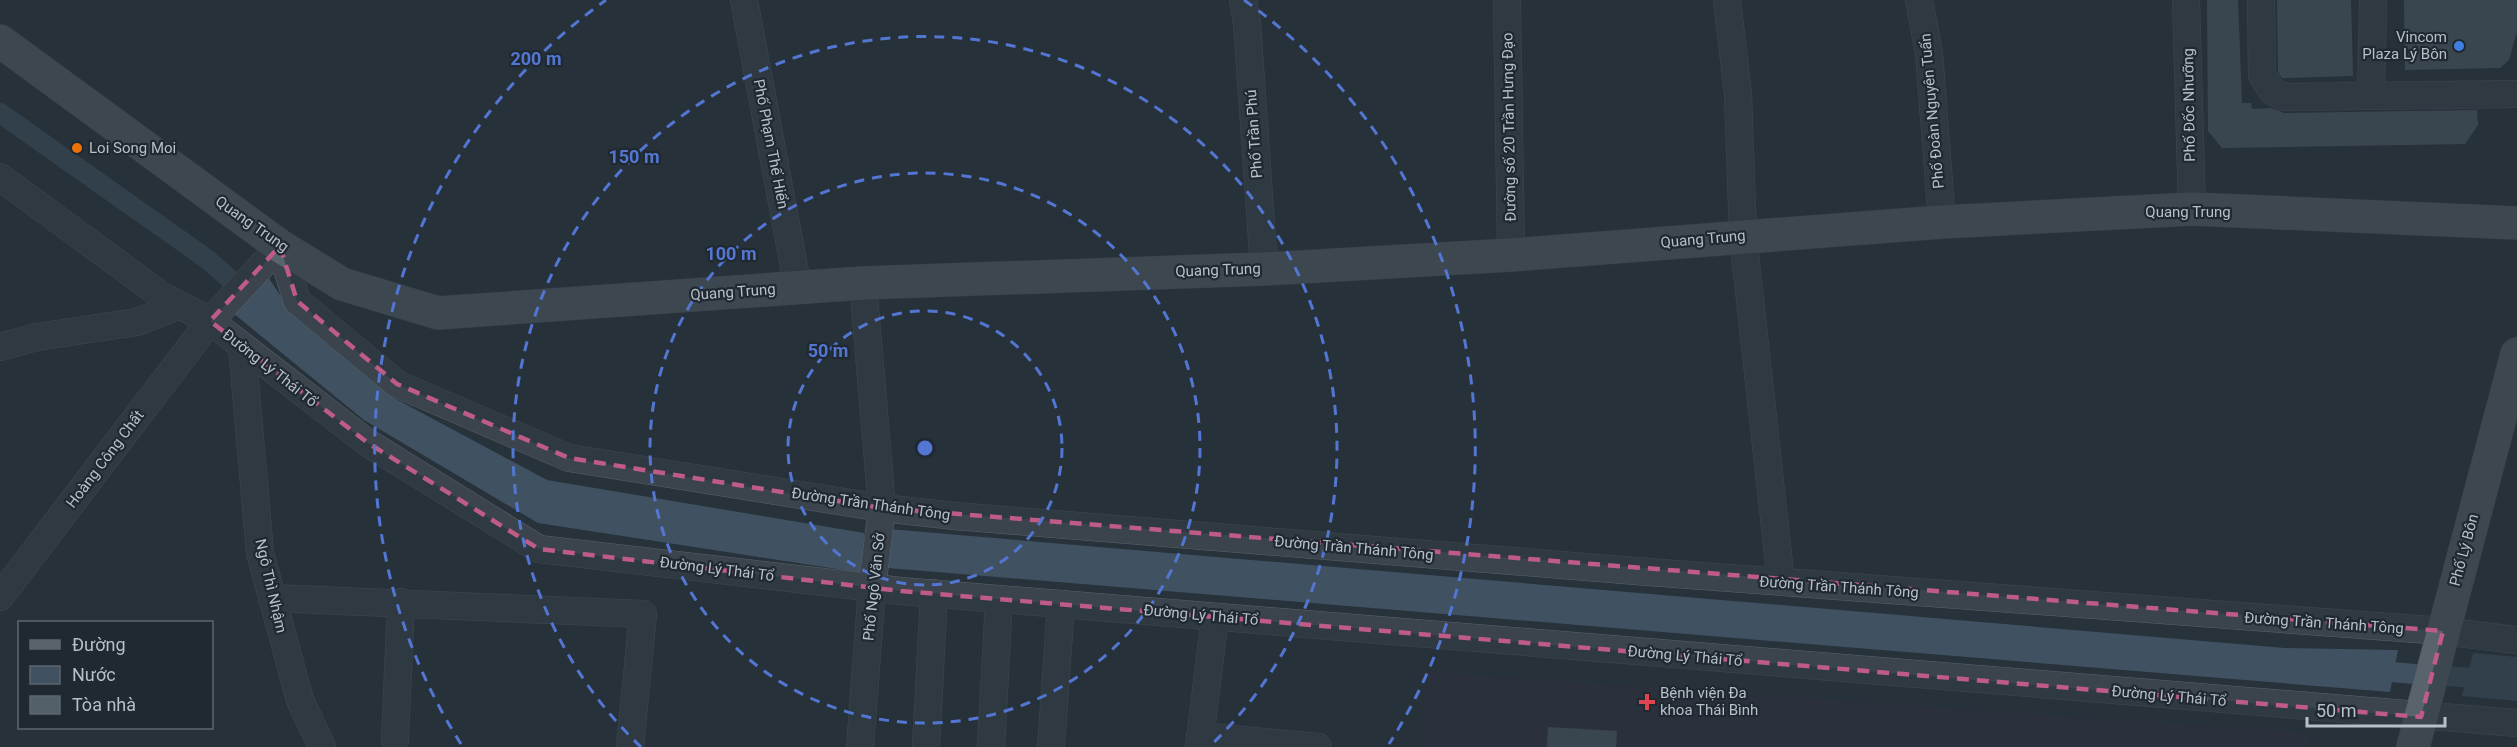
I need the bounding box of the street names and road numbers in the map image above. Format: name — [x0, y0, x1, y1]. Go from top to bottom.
street label: Đường số 20 Trần Hưng Đạo — [1498, 32, 1520, 222]
street label: Phố Đoàn Nguyên Tuấn — [1916, 33, 1948, 189]
street label: Phố Đốc Nhưỡng — [2179, 48, 2199, 162]
street label: Phố Phạm Thế Hiển — [750, 78, 792, 210]
street label: Phố Trần Phú — [1242, 89, 1266, 179]
street label: Quang Trung — [212, 192, 292, 256]
street label: Quang Trung — [2145, 203, 2231, 221]
street label: Quang Trung — [1660, 226, 1746, 252]
street label: Quang Trung — [1175, 260, 1261, 280]
street label: Quang Trung — [690, 280, 776, 304]
street label: Đường Lý Thái Tổ — [219, 325, 321, 411]
street label: Hoàng Công Chất — [62, 407, 148, 511]
street label: Đường Trần Thánh Tông — [791, 484, 951, 524]
street label: Phố Lý Bôn — [2446, 512, 2482, 588]
street label: Phố Ngô Văn Sở — [859, 532, 889, 642]
street label: Đường Trần Thánh Tông — [1274, 532, 1434, 564]
street label: Ngô Thì Nhậm — [251, 537, 291, 635]
street label: Đường Lý Thái Tổ — [659, 553, 776, 585]
street label: Đường Trần Thánh Tông — [1759, 572, 1919, 602]
street label: Đường Lý Thái Tổ — [1143, 601, 1260, 629]
street label: Đường Trần Thánh Tông — [2244, 608, 2404, 638]
street label: Đường Lý Thái Tổ — [1627, 642, 1744, 670]
street label: Đường Lý Thái Tổ — [2111, 682, 2228, 710]

